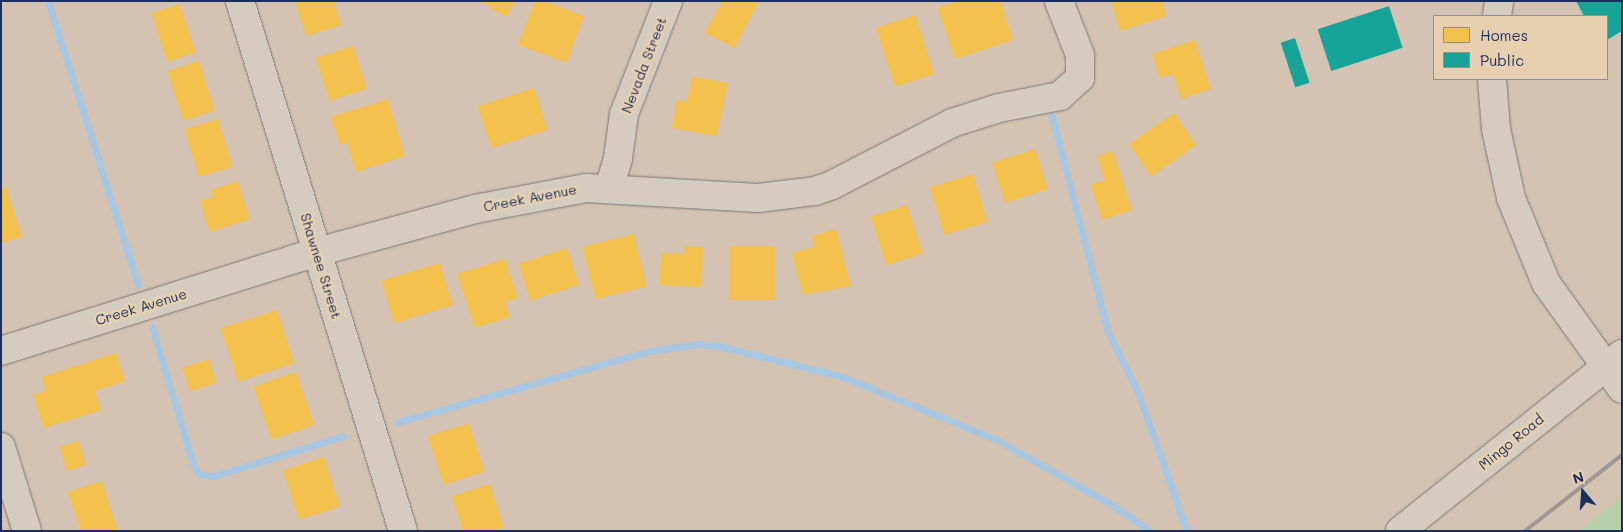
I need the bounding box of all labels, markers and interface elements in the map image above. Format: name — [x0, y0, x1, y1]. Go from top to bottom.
street label: Nevada Street — [618, 14, 670, 116]
legend — [1433, 15, 1608, 80]
text: Homes — [1480, 25, 1528, 45]
text: Public — [1480, 50, 1524, 70]
street label: Creek Avenue — [482, 181, 578, 215]
street label: Shawnee Street — [297, 211, 345, 321]
street label: Creek Avenue — [93, 285, 189, 329]
street label: Mingo Road — [1475, 411, 1547, 473]
north arrow — [1558, 467, 1608, 517]
text: N — [1570, 467, 1586, 488]

